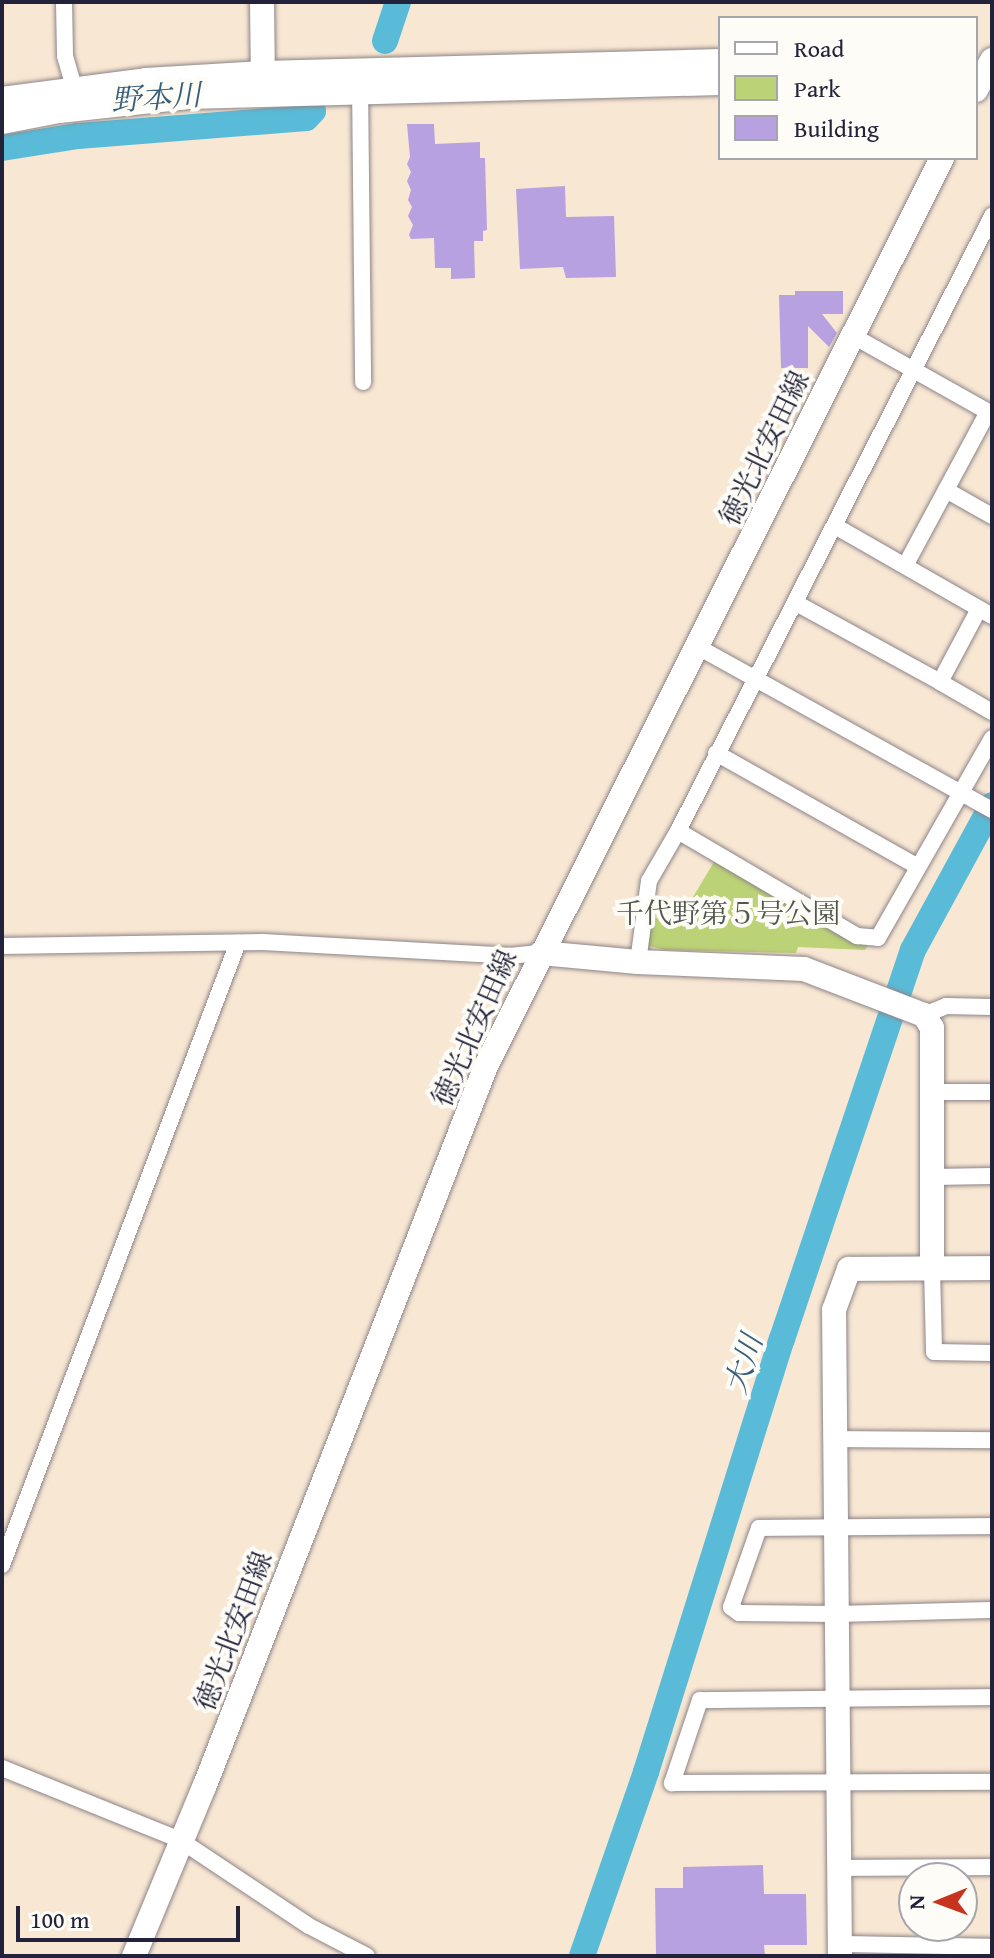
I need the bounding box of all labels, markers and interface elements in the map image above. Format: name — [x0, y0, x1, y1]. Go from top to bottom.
legend — [718, 16, 978, 160]
text: Road — [794, 31, 844, 66]
text: Park — [794, 71, 840, 106]
water label: 野本川 — [110, 76, 202, 118]
text: Building — [794, 111, 879, 146]
street label: 徳光北安田線 — [712, 365, 816, 531]
park label: 千代野第５号公園 — [616, 896, 840, 930]
street label: 徳光北安田線 — [424, 944, 524, 1112]
water label: 大川 — [717, 1330, 769, 1398]
street label: 徳光北安田線 — [187, 1547, 279, 1715]
north arrow — [898, 1862, 978, 1942]
scale bar — [20, 1890, 244, 1940]
text: N — [900, 1895, 932, 1910]
text: 100 m — [30, 1902, 90, 1937]

